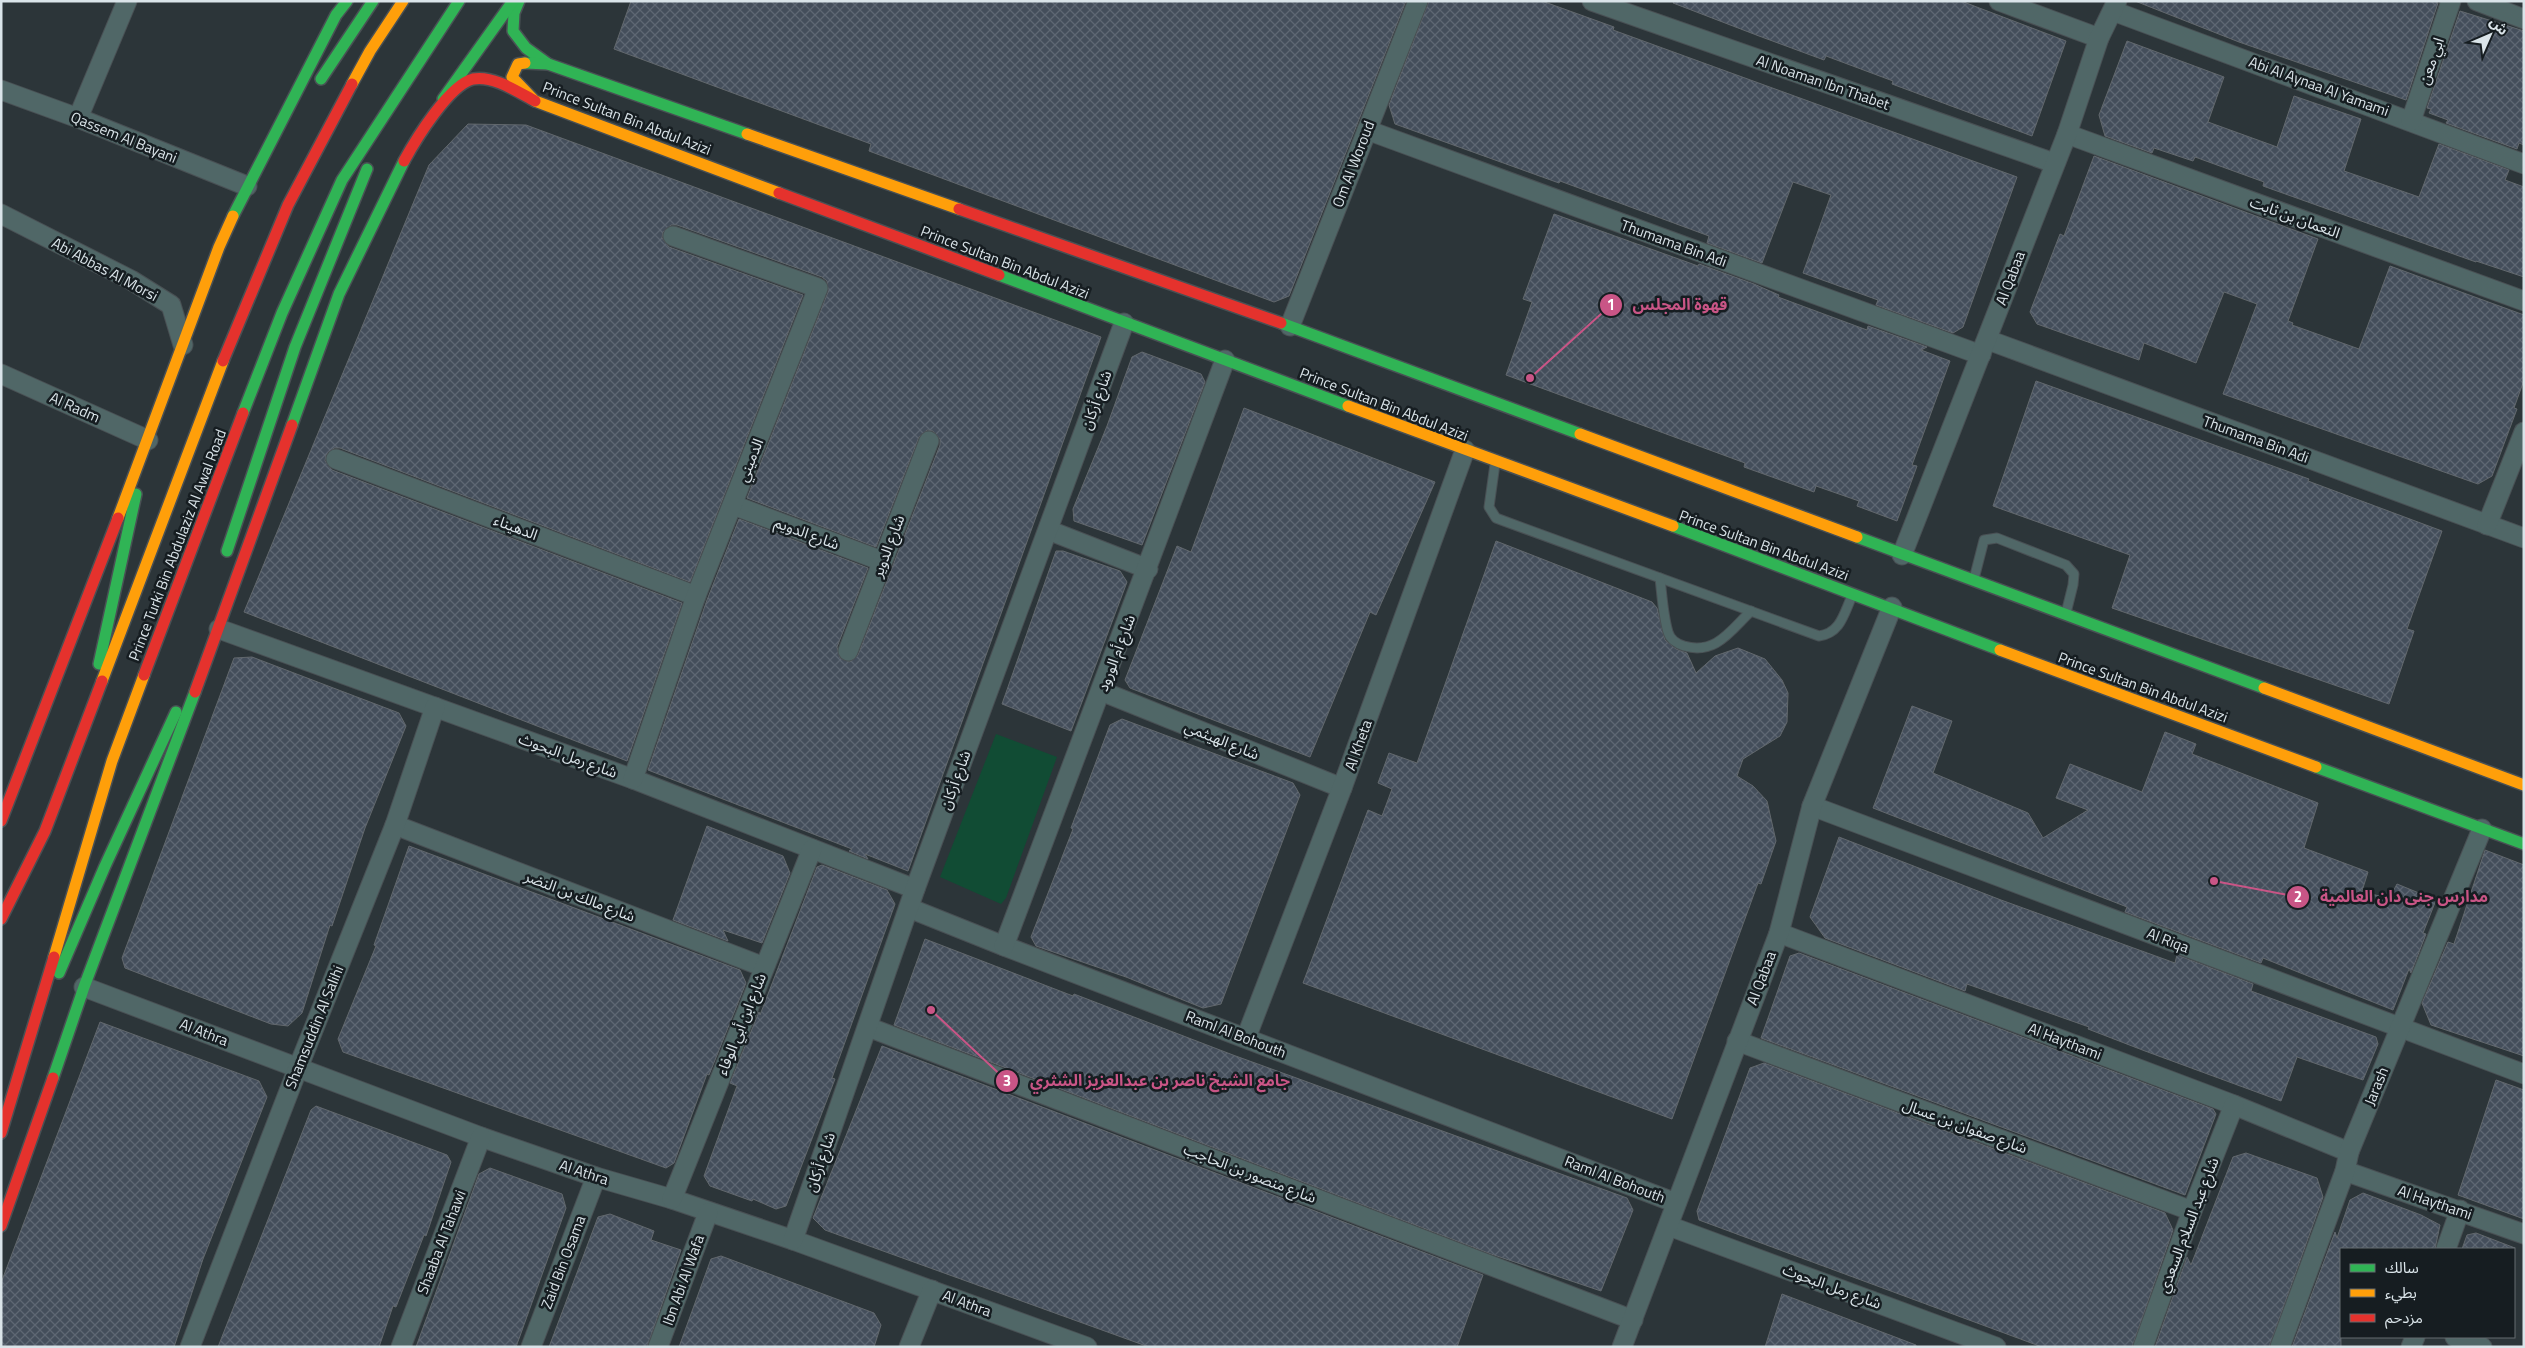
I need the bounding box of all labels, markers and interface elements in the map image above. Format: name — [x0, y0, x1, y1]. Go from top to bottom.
north arrow — [2465, 10, 2515, 60]
text: ش — [2485, 11, 2514, 40]
street label: ابي معن — [2412, 34, 2450, 88]
street label: Al Noaman Ibn Thabet — [1753, 48, 1893, 116]
street label: Abi Al Aynaa Al Yamami — [2246, 50, 2392, 122]
street label: Prince Sultan Bin Abdul Azizi — [539, 75, 715, 161]
street label: Qassem Al Bayani — [67, 105, 181, 169]
street label: Om Al Woroud — [1326, 117, 1380, 211]
street label: النعمان بن ثابت — [2247, 190, 2343, 244]
street label: Thumama Bin Adi — [1618, 213, 1730, 273]
street label: Prince Sultan Bin Abdul Azizi — [917, 219, 1093, 305]
street label: Abi Abbas Al Morsi — [48, 231, 162, 307]
street label: Al Qabaa — [1989, 247, 2031, 308]
callout: قهوة المجلس — [1598, 289, 1738, 320]
text: قهوة المجلس — [1633, 292, 1727, 316]
text: 1 — [1607, 293, 1615, 316]
street label: Prince Sultan Bin Abdul Azizi — [1296, 361, 1472, 447]
street label: شارع أركان — [1075, 367, 1118, 433]
street label: Al Radm — [46, 386, 104, 428]
street label: Thumama Bin Adi — [2200, 409, 2312, 469]
street label: Prince Turki Bin Abdulaziz Al Awal Road — [122, 426, 232, 664]
street label: الدميني — [731, 435, 770, 485]
street label: Prince Sultan Bin Abdul Azizi — [1676, 504, 1852, 586]
street label: الدهيناء — [491, 508, 541, 546]
street label: شارع الدويم — [771, 511, 843, 556]
street label: شارع الدوير — [865, 511, 911, 582]
street label: شارع أم الورود — [1091, 611, 1142, 695]
street label: Prince Sultan Bin Abdul Azizi — [2055, 646, 2231, 728]
street label: شارع الهيثمي — [1181, 715, 1263, 766]
street label: Al Kheta — [1338, 716, 1378, 774]
street label: شارع رمل البحوث — [515, 726, 621, 785]
street label: شارع أركان — [934, 747, 977, 813]
street label: شارع مالك بن النضر — [520, 864, 639, 929]
callout: مدارس جنى دان العالمية — [2285, 881, 2498, 912]
text: مدارس جنى دان العالمية — [2320, 884, 2488, 908]
text: 2 — [2294, 885, 2302, 908]
street label: Al Riqa — [2144, 921, 2193, 959]
street label: Al Qabaa — [1740, 947, 1782, 1008]
street label: Shamsuddin Al Salihi — [279, 962, 349, 1092]
street label: شارع ابن أبي الوفاء — [710, 969, 773, 1079]
street label: Raml Al Bohouth — [1182, 1004, 1290, 1064]
street label: Al Athra — [176, 1012, 232, 1052]
street label: Al Haythami — [2025, 1016, 2105, 1066]
street label: Jarash — [2358, 1063, 2394, 1109]
callout: جامع الشيخ ناصر بن عبدالعزيز الشثري — [995, 1065, 1300, 1096]
text: جامع الشيخ ناصر بن عبدالعزيز الشثري — [1030, 1068, 1290, 1094]
text: 3 — [1003, 1069, 1011, 1092]
street label: شارع صفوان بن عسال — [1899, 1093, 2031, 1160]
street label: شارع أركان — [799, 1129, 842, 1195]
street label: شارع منصور بن الحاجب — [1180, 1137, 1320, 1210]
street label: Raml Al Bohouth — [1561, 1149, 1669, 1209]
street label: Al Athra — [556, 1153, 612, 1191]
street label: شارع عبد السلام السعدي — [2152, 1154, 2226, 1297]
street label: Al Haythami — [2395, 1179, 2475, 1225]
street label: Shaaba Al Tahawi — [411, 1187, 471, 1297]
street label: Zaid Bin Osama — [535, 1211, 592, 1312]
street label: Ibn Abi Al Wafa — [656, 1231, 710, 1329]
legend — [2340, 1248, 2515, 1338]
text: سالك — [2385, 1256, 2419, 1279]
street label: شارع رمل البحوث — [1779, 1257, 1885, 1316]
text: بطيء — [2385, 1281, 2417, 1304]
street label: Al Athra — [939, 1284, 995, 1323]
text: مزدحم — [2385, 1306, 2423, 1329]

